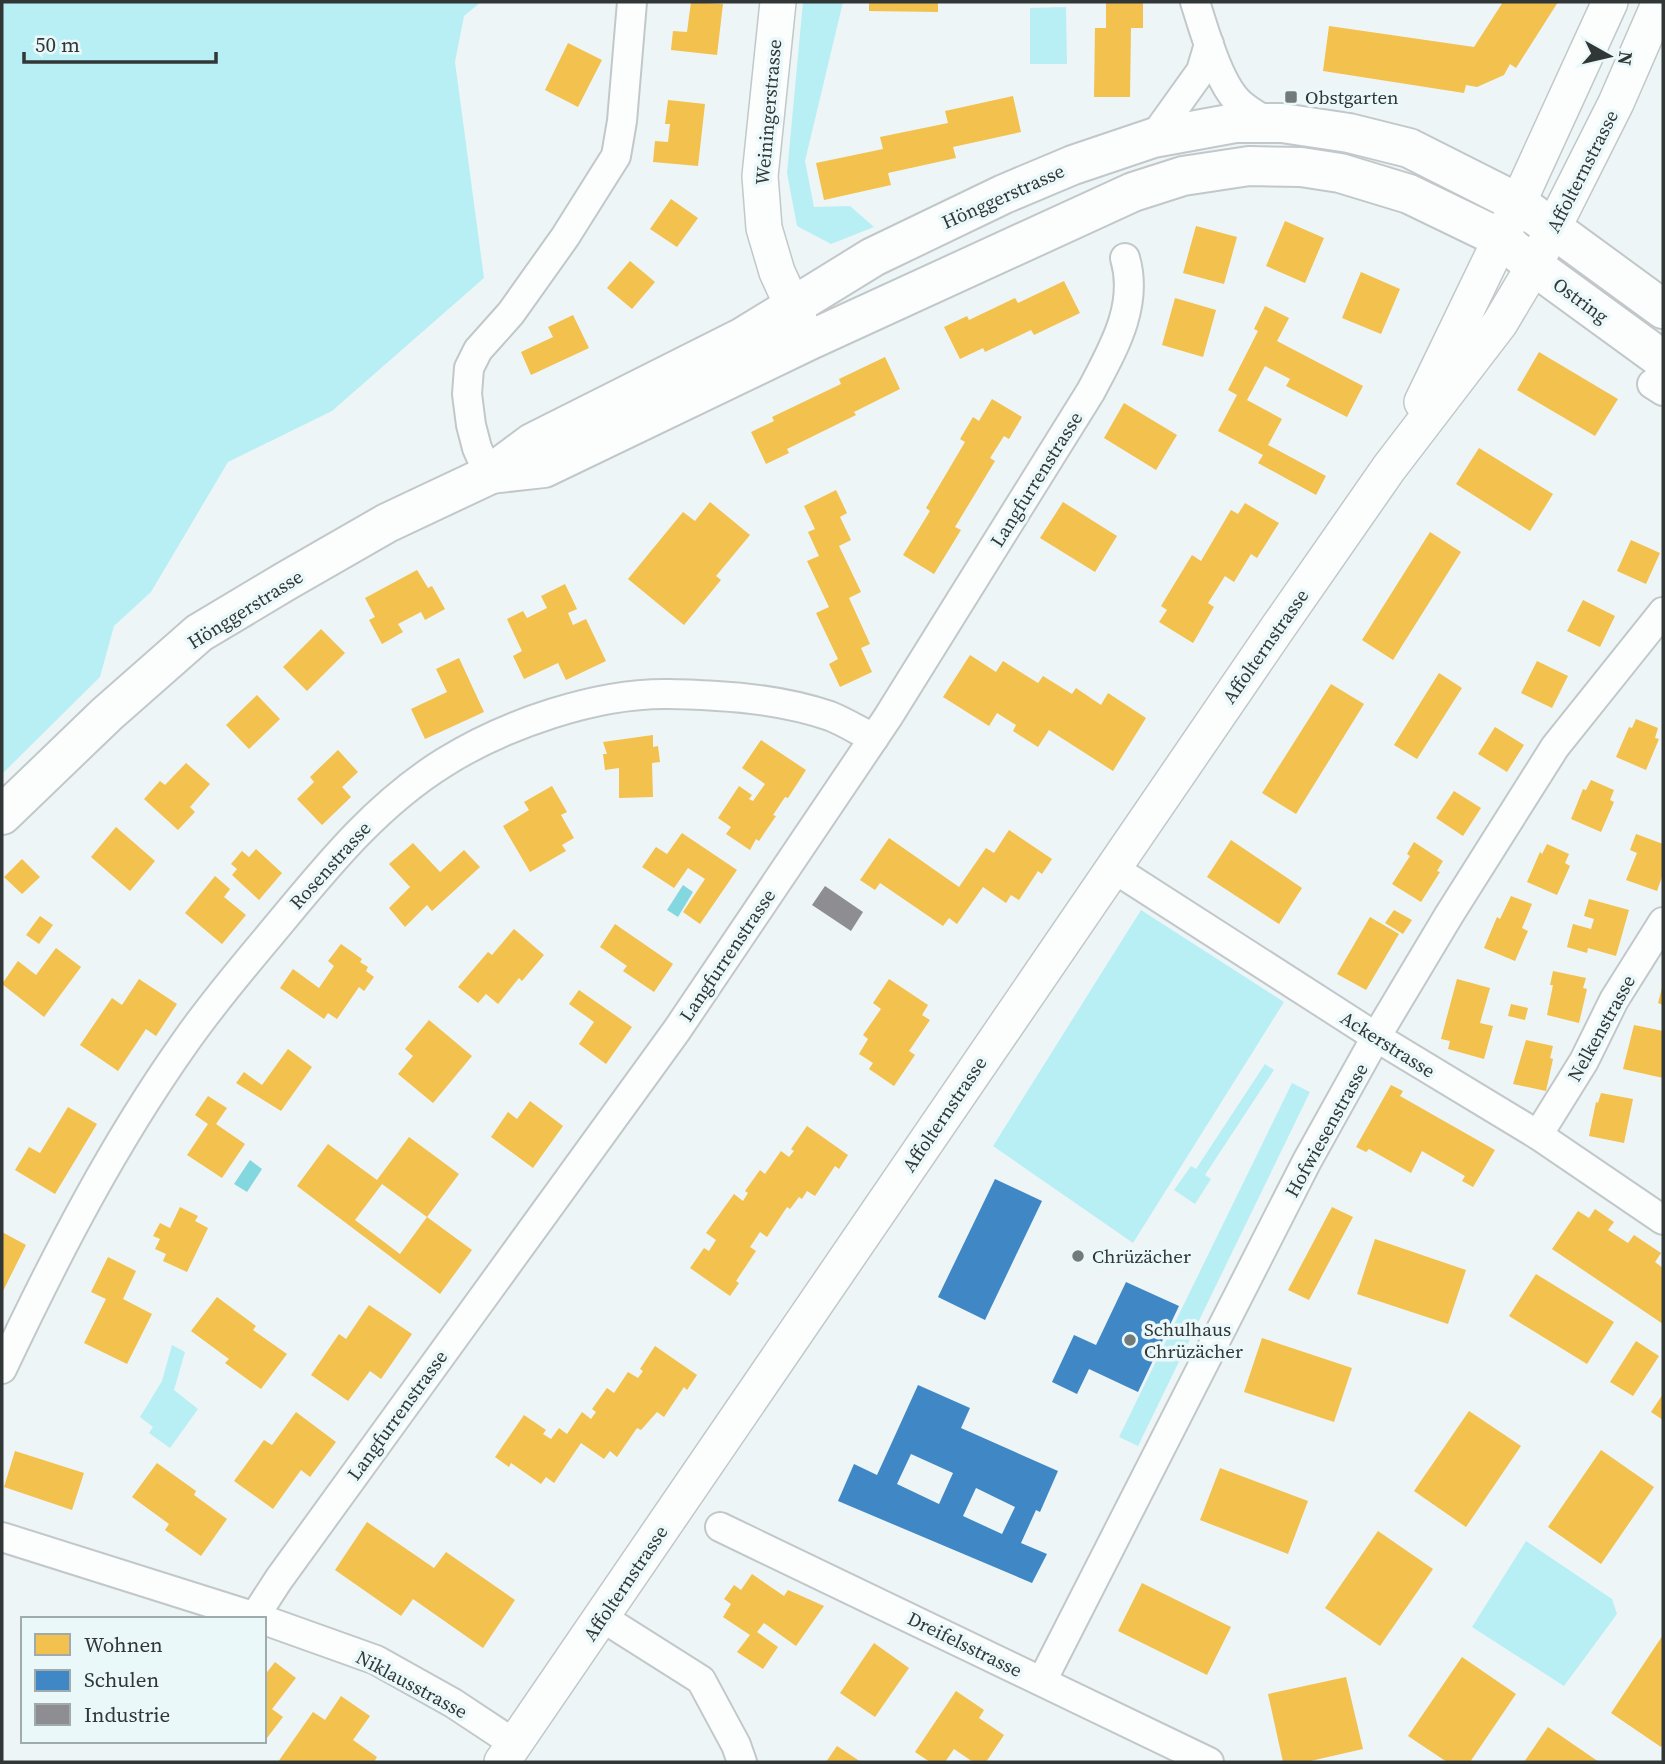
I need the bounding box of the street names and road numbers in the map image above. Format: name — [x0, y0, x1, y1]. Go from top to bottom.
street label: Weiningerstrasse — [749, 38, 787, 186]
street label: Affolternstrasse — [1540, 105, 1624, 237]
street label: Hönggerstrasse — [938, 157, 1068, 235]
street label: Ostring — [1548, 271, 1614, 329]
street label: Langfurrenstrasse — [984, 406, 1088, 552]
street label: Hönggerstrasse — [182, 563, 308, 655]
street label: Affolternstrasse — [1216, 584, 1314, 708]
street label: Rosenstrasse — [283, 815, 377, 915]
street label: Langfurrenstrasse — [673, 883, 781, 1027]
street label: Nelkenstrasse — [1561, 970, 1641, 1086]
street label: Ackerstrasse — [1336, 1005, 1440, 1083]
street label: Affolternstrasse — [896, 1051, 992, 1177]
street label: Hofwiesenstrasse — [1278, 1058, 1374, 1202]
street label: Langfurrenstrasse — [341, 1345, 453, 1485]
street label: Affolternstrasse — [577, 1520, 673, 1646]
street label: Dreifelsstrasse — [903, 1605, 1027, 1683]
street label: Niklausstrasse — [352, 1644, 472, 1724]

